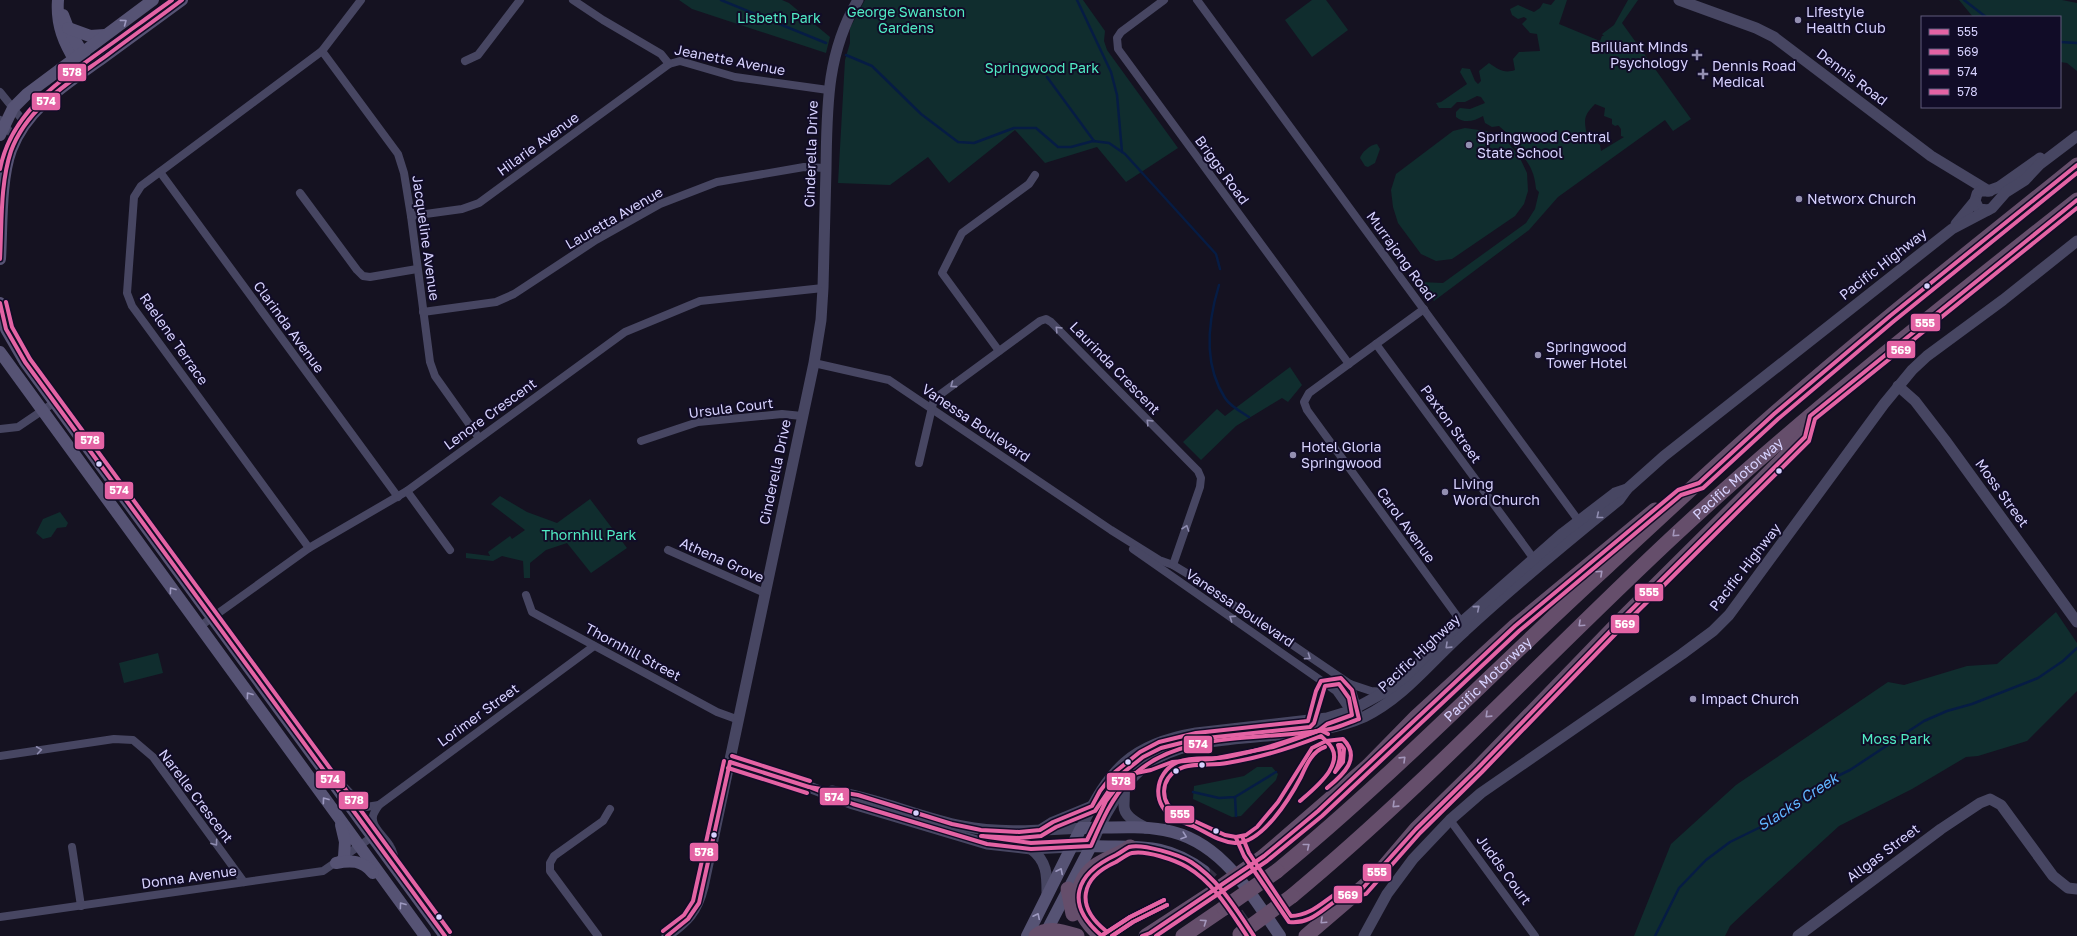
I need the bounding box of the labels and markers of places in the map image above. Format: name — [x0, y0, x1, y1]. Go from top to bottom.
place label: Lifestyle Health Club — [1806, 3, 1886, 36]
marker: Lifestyle Health Club — [1793, 15, 1803, 25]
place label: Brilliant Minds Psychology — [1591, 38, 1688, 71]
marker: Brilliant Minds Psychology — [1691, 49, 1703, 61]
place label: Dennis Road Medical — [1712, 57, 1796, 90]
marker: Dennis Road Medical — [1697, 68, 1709, 80]
place label: Springwood Central State School — [1477, 128, 1611, 161]
marker: Springwood Central State School — [1464, 140, 1474, 150]
place label: Networx Church — [1807, 190, 1916, 207]
marker: Networx Church — [1794, 194, 1804, 204]
unlabelled marker — [1922, 281, 1932, 291]
place label: Springwood Tower Hotel — [1546, 338, 1627, 371]
marker: Springwood Tower Hotel — [1533, 350, 1543, 360]
place label: Hotel Gloria Springwood — [1301, 438, 1382, 471]
marker: Hotel Gloria Springwood — [1288, 450, 1298, 460]
unlabelled marker — [94, 459, 104, 469]
unlabelled marker — [1774, 466, 1784, 476]
place label: Living Word Church — [1453, 475, 1540, 508]
marker: Living Word Church — [1440, 487, 1450, 497]
place label: Impact Church — [1701, 690, 1799, 707]
marker: Impact Church — [1688, 694, 1698, 704]
unlabelled marker — [1123, 757, 1133, 767]
unlabelled marker — [1197, 760, 1207, 770]
unlabelled marker — [1171, 766, 1181, 776]
unlabelled marker — [911, 808, 921, 818]
unlabelled marker — [1211, 826, 1221, 836]
unlabelled marker — [709, 830, 719, 840]
unlabelled marker — [434, 912, 444, 922]

